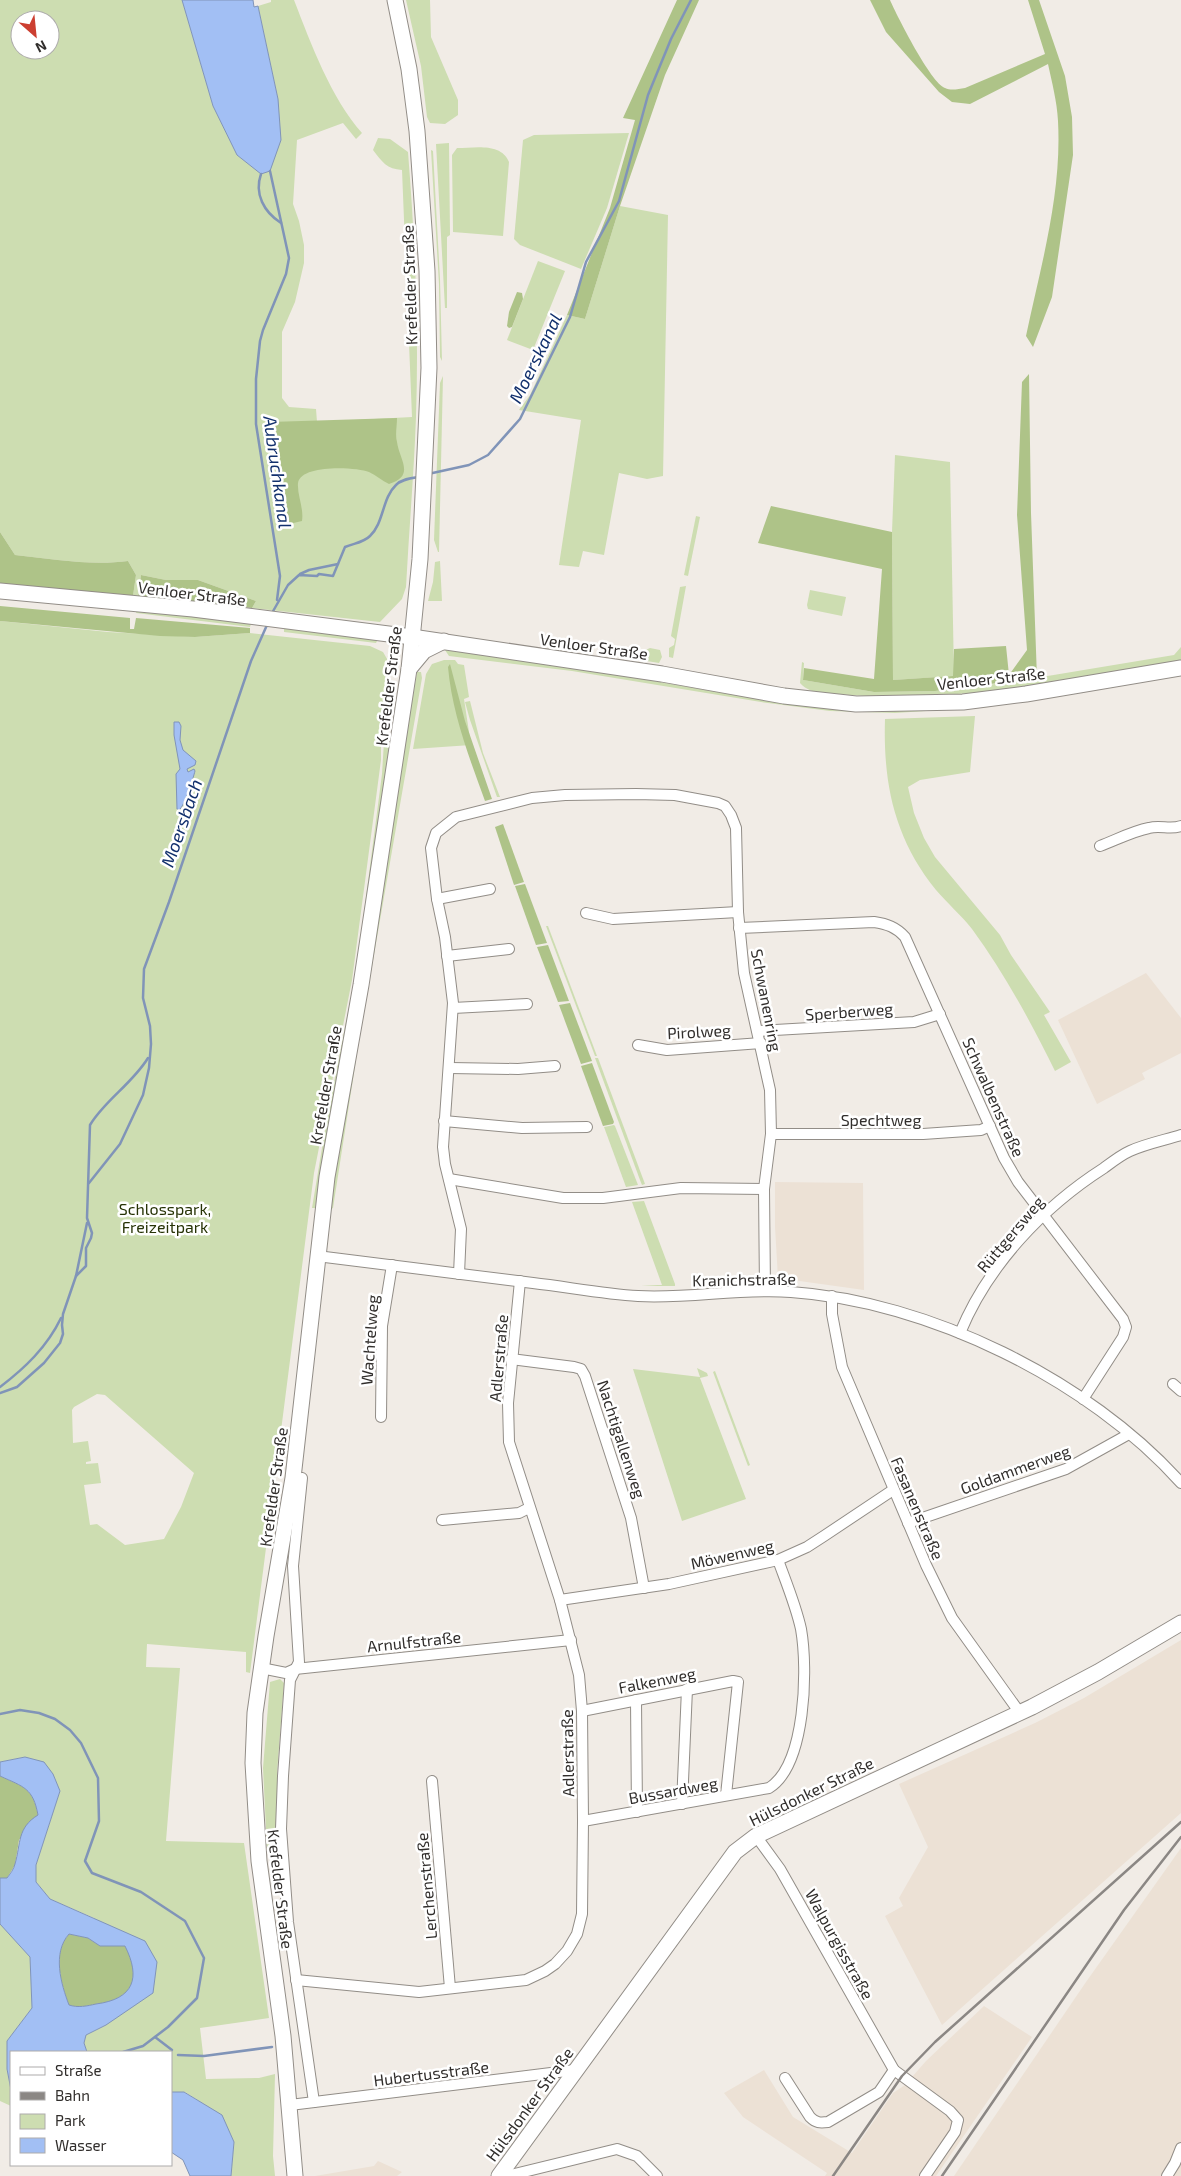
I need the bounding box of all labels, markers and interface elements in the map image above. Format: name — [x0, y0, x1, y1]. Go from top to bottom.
north arrow — [10, 10, 60, 60]
text: N — [33, 37, 49, 57]
street label: Krefelder Straße — [397, 224, 421, 346]
water label: Moerskanal — [504, 309, 566, 407]
water label: Aubruchkanal — [259, 413, 297, 530]
street label: Venloer Straße — [137, 577, 247, 609]
street label: Krefelder Straße — [371, 625, 405, 747]
street label: Venloer Straße — [539, 629, 649, 663]
street label: Venloer Straße — [936, 663, 1046, 693]
water label: Moersbach — [156, 776, 206, 870]
street label: Schwanenring — [748, 947, 786, 1053]
street label: Sperberweg — [804, 998, 894, 1024]
street label: Pirolweg — [667, 1020, 731, 1042]
street label: Krefelder Straße — [305, 1024, 345, 1146]
street label: Schwalbenstraße — [959, 1034, 1029, 1160]
street label: Spechtweg — [841, 1110, 921, 1129]
street label: Rüttgersweg — [973, 1192, 1047, 1276]
park label: Schlosspark, Freizeitpark — [119, 1199, 211, 1236]
street label: Kranichstraße — [692, 1269, 796, 1289]
street label: Wachtelweg — [356, 1294, 382, 1386]
street label: Adlerstraße — [485, 1313, 511, 1403]
street label: Nachtigallenweg — [594, 1378, 650, 1500]
street label: Krefelder Straße — [255, 1426, 291, 1548]
street label: Goldammerweg — [957, 1440, 1073, 1498]
street label: Fasanenstraße — [888, 1454, 948, 1562]
street label: Möwenweg — [689, 1535, 775, 1573]
street label: Arnulfstraße — [366, 1627, 462, 1655]
street label: Falkenweg — [617, 1663, 697, 1697]
street label: Adlerstraße — [557, 1709, 577, 1797]
street label: Hülsdonker Straße — [746, 1753, 876, 1829]
street label: Bussardweg — [627, 1773, 719, 1807]
street label: Krefelder Straße — [264, 1828, 298, 1950]
street label: Lerchenstraße — [412, 1832, 440, 1940]
street label: Walpurgisstraße — [802, 1886, 878, 2002]
street label: Hülsdonker Straße — [481, 2043, 577, 2165]
legend — [10, 2051, 172, 2166]
street label: Hubertusstraße — [372, 2056, 490, 2090]
text: Straße — [55, 2061, 101, 2079]
text: Bahn — [55, 2086, 90, 2104]
text: Park — [55, 2111, 86, 2129]
text: Wasser — [55, 2136, 107, 2154]

